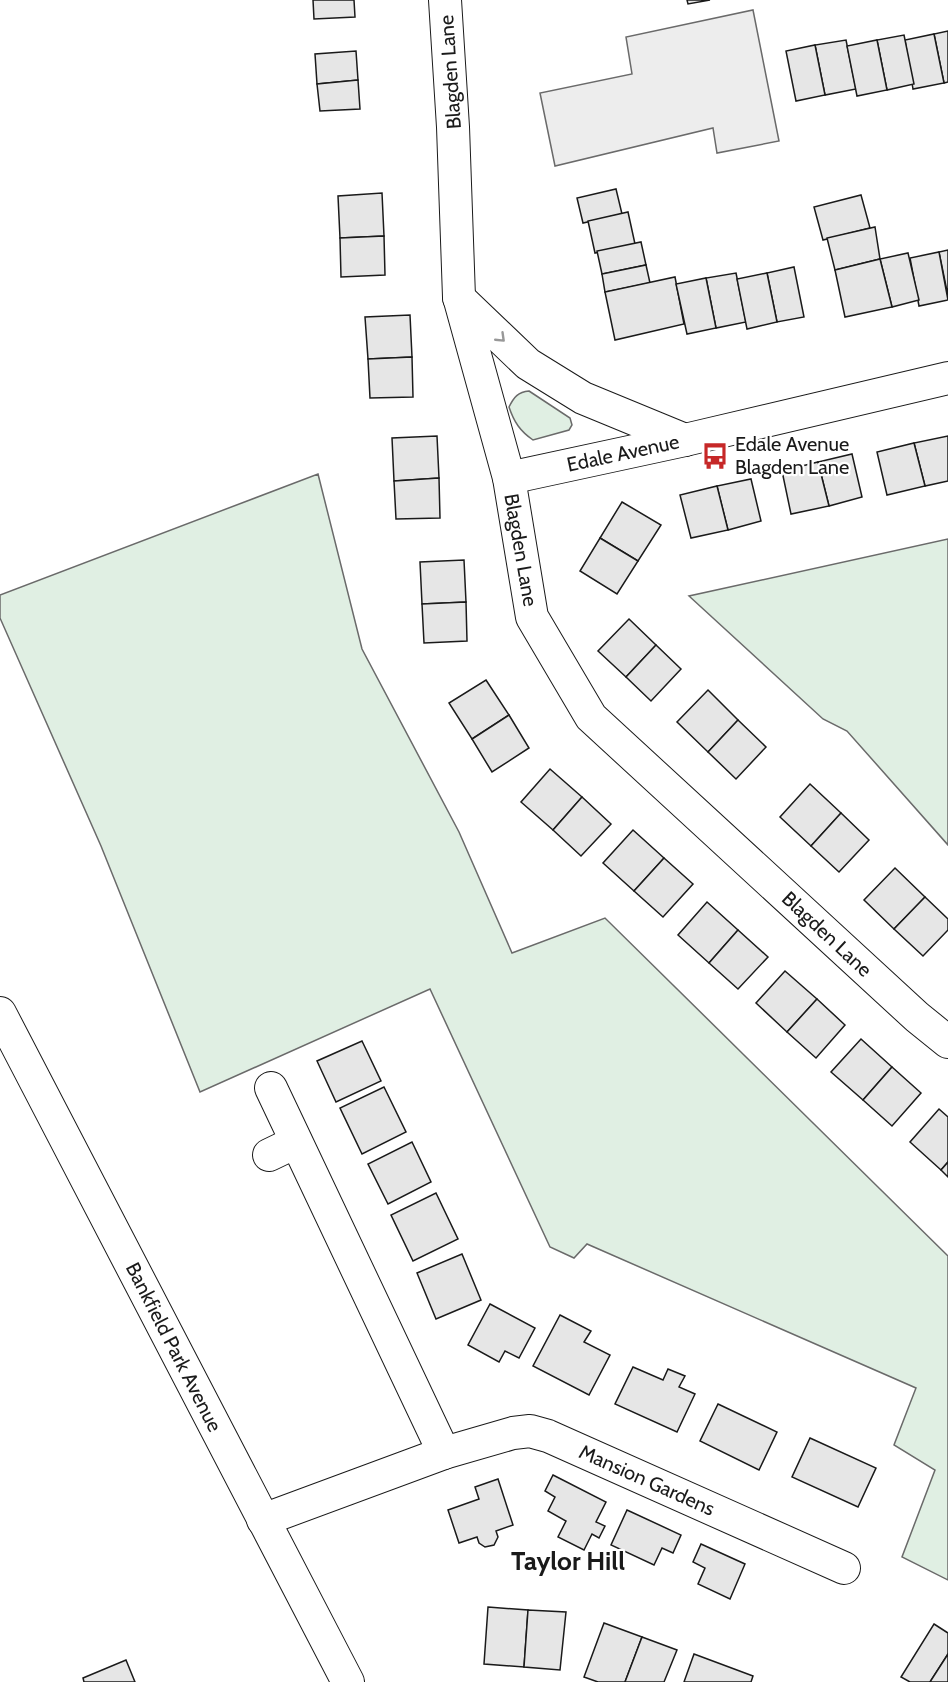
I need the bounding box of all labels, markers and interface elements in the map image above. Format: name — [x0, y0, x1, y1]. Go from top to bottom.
street label: Blagden Lane — [434, 14, 466, 130]
one-way arrow — [494, 331, 504, 342]
street label: Edale Avenue — [565, 429, 681, 477]
place label: Edale Avenue Blagden Lane — [735, 432, 849, 479]
bus stop icon: Edale Avenue Blagden Lane — [700, 441, 730, 471]
street label: Blagden Lane — [499, 492, 543, 608]
street label: Blagden Lane — [777, 886, 877, 982]
street label: Bankfield Park Avenue — [121, 1258, 227, 1436]
street label: Mansion Gardens — [575, 1439, 719, 1521]
district label: Taylor Hill — [511, 1545, 625, 1577]

